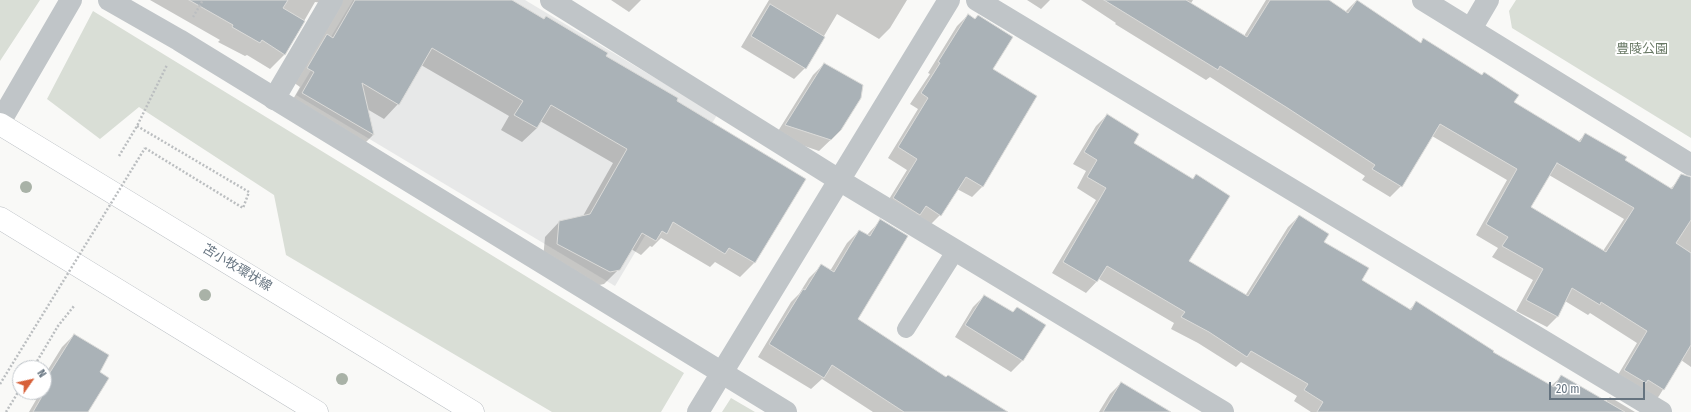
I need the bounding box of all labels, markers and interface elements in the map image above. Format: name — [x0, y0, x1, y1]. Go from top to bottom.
park label: 豊陵公園 — [1616, 41, 1668, 57]
street label: 苫小牧環状線 — [200, 241, 274, 295]
north arrow — [12, 360, 52, 400]
text: N — [34, 367, 49, 380]
scale bar — [1551, 374, 1647, 400]
text: 20 m — [1556, 382, 1580, 396]

